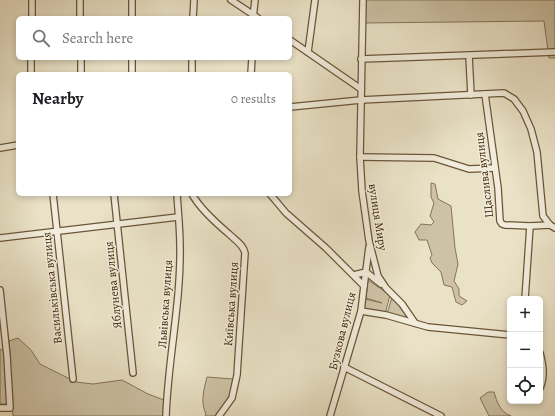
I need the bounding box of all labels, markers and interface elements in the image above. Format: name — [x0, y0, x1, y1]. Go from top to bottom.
search box — [16, 16, 292, 60]
icon: search — [30, 27, 52, 49]
text: Search here — [62, 28, 133, 48]
text: Nearby — [32, 87, 83, 110]
text: 0 results — [231, 90, 276, 107]
street label: Щаслива вулиця — [471, 131, 497, 219]
street label: вулиця Миру — [365, 182, 391, 252]
street label: Васильківська вулиця — [38, 231, 66, 345]
street label: Яблунева вулиця — [100, 240, 126, 329]
street label: Львівська вулиця — [154, 259, 176, 349]
street label: Київська вулиця — [220, 261, 242, 347]
street label: Бузкова вулиця — [325, 290, 359, 372]
map controls — [507, 296, 543, 404]
button: + — [507, 296, 543, 332]
button: − — [507, 332, 543, 368]
button: locate — [507, 368, 543, 404]

